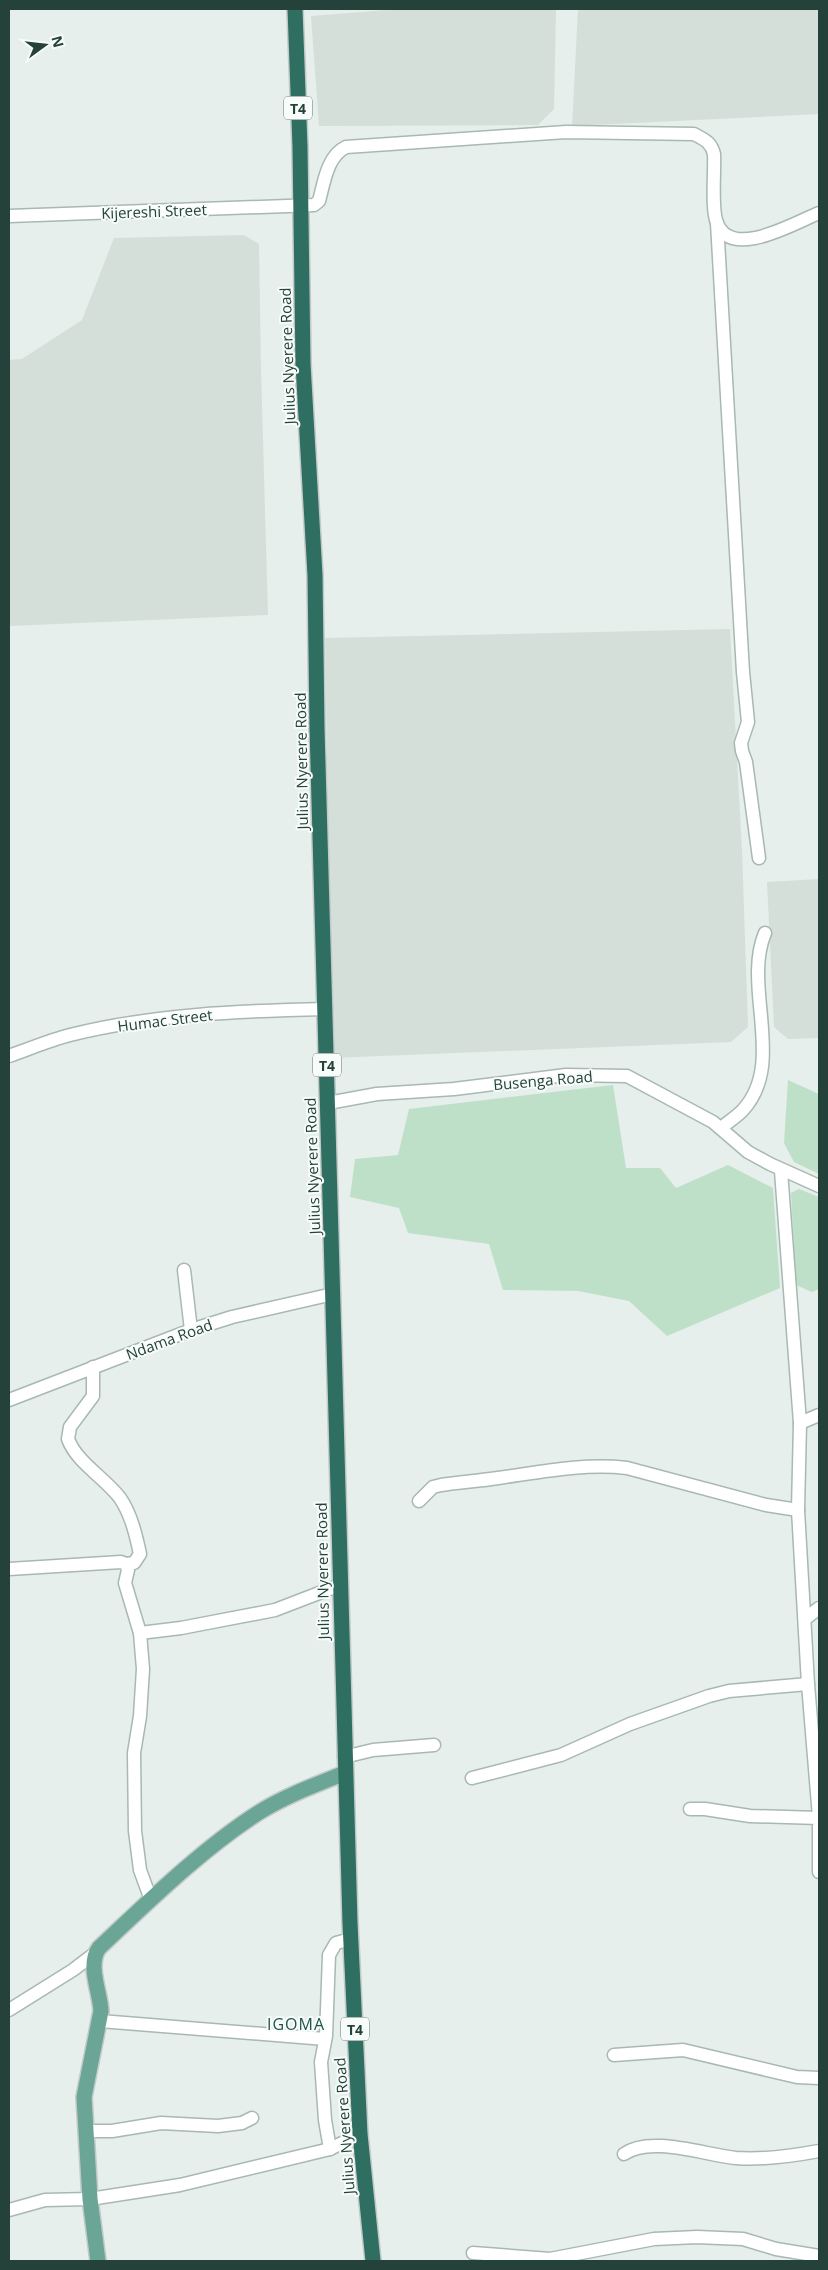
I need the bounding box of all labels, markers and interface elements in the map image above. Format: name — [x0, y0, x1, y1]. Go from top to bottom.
north arrow — [20, 20, 70, 70]
text: N — [47, 34, 69, 49]
road number: T4 — [284, 96, 312, 120]
street label: Kijereshi Street — [101, 199, 207, 223]
street label: Julius Nyerere Road — [275, 287, 299, 427]
street label: Julius Nyerere Road — [290, 692, 312, 832]
street label: Humac Street — [116, 1004, 214, 1036]
road number: T4 — [313, 1054, 341, 1076]
street label: Busenga Road — [492, 1066, 594, 1094]
street label: Julius Nyerere Road — [300, 1097, 324, 1237]
street label: Ndama Road — [123, 1314, 215, 1364]
street label: Julius Nyerere Road — [311, 1502, 333, 1642]
district label: IGOMA — [267, 2013, 325, 2035]
road number: T4 — [341, 2018, 369, 2040]
street label: Julius Nyerere Road — [329, 2057, 359, 2197]

